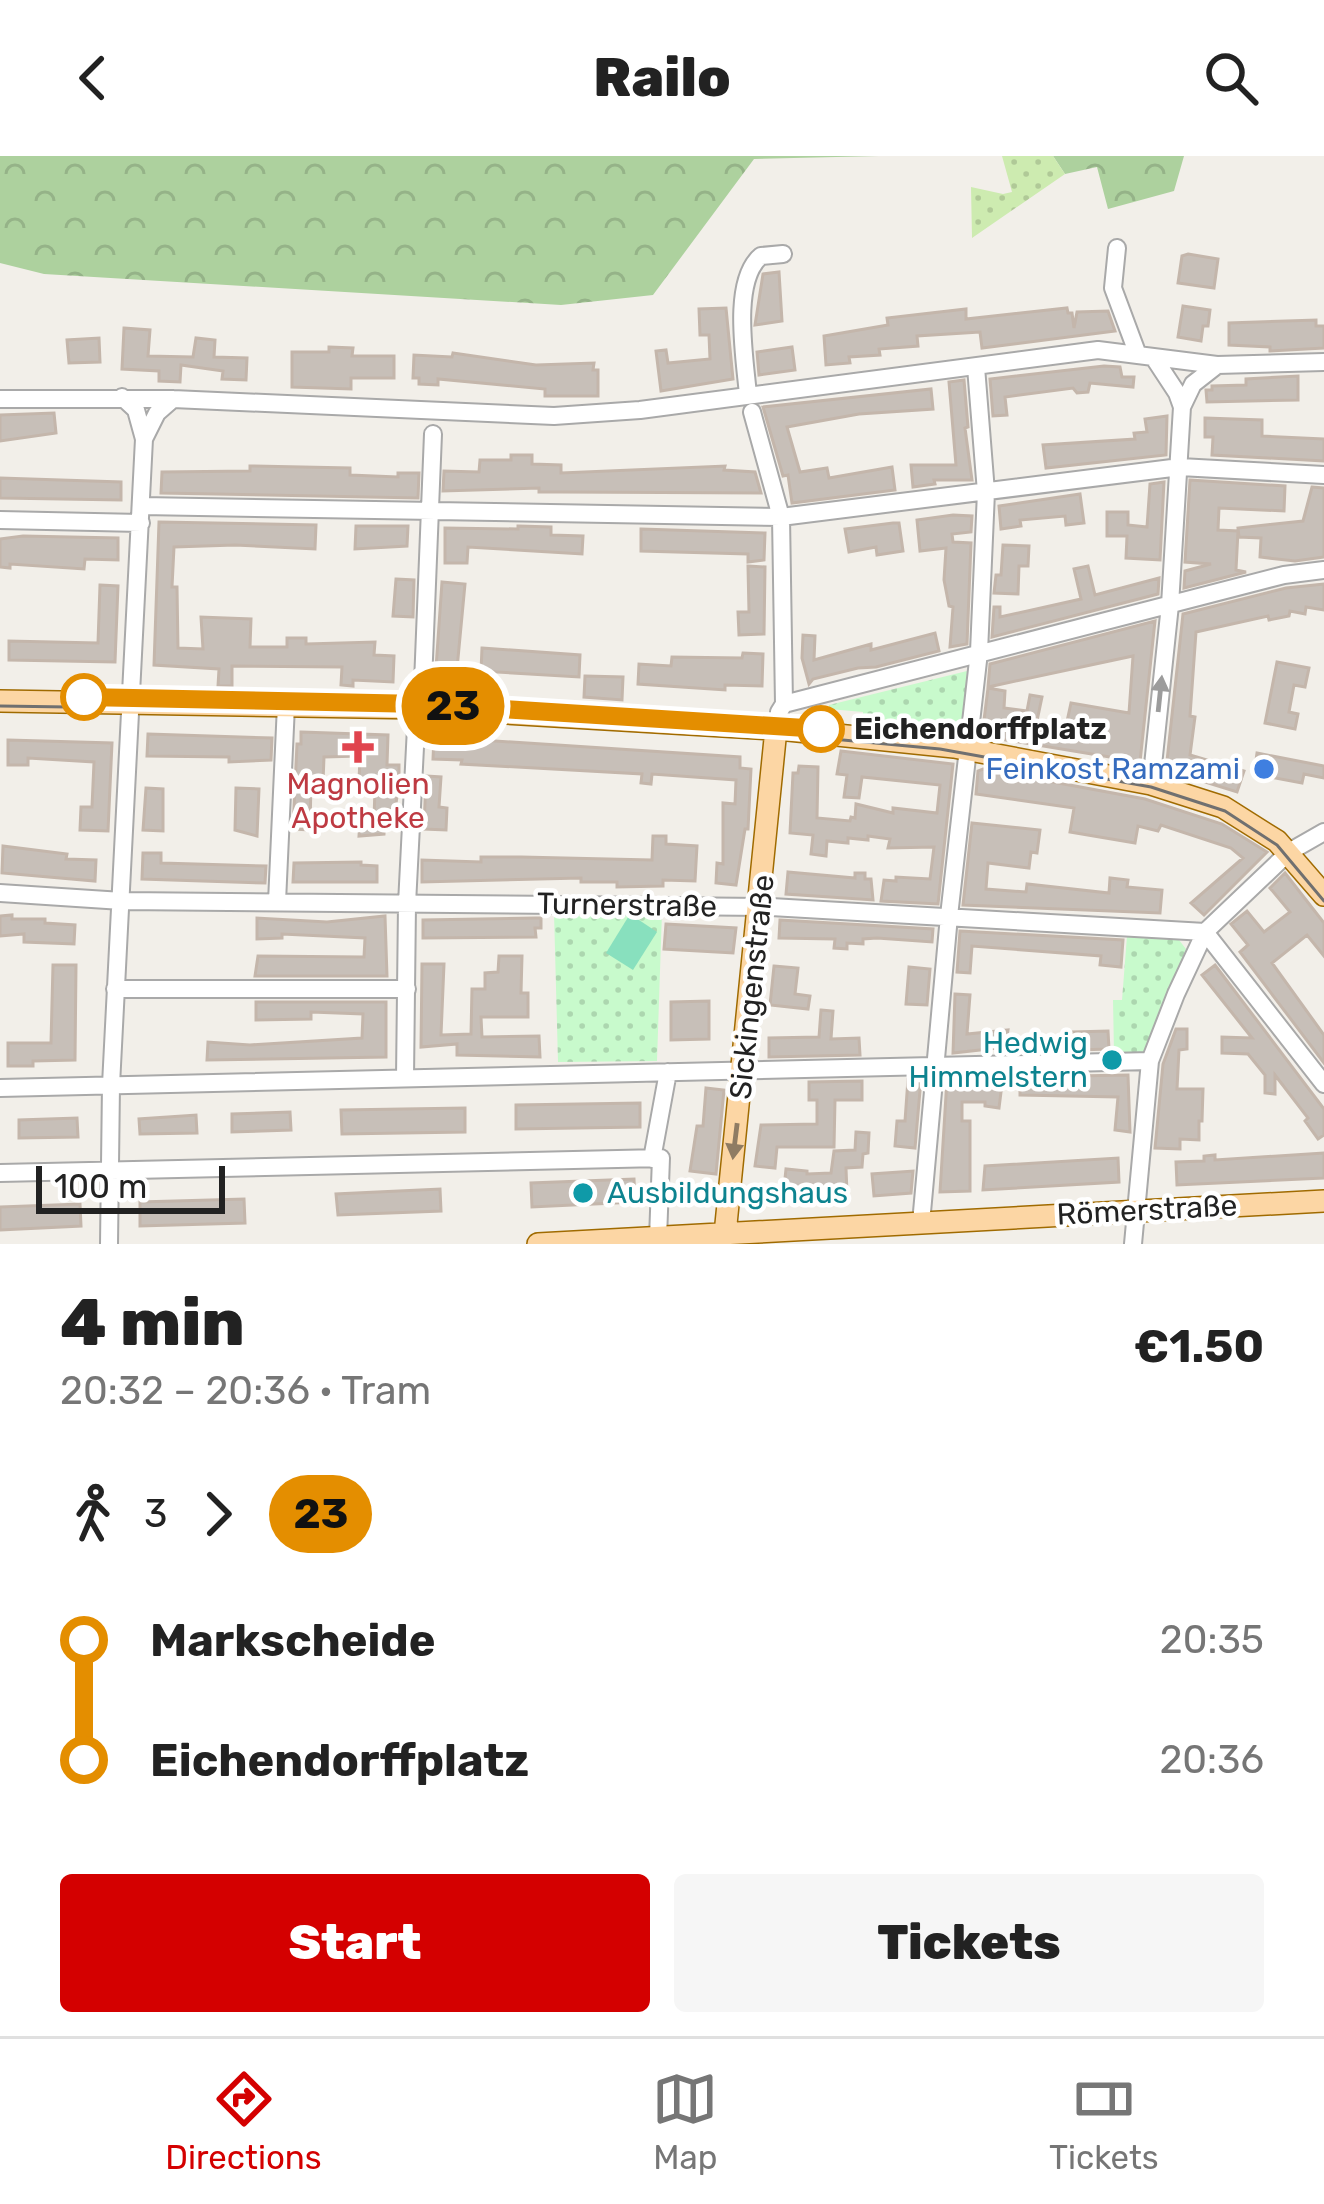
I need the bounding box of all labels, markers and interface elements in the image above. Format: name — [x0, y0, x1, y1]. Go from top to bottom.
icon: back — [60, 45, 126, 111]
icon: search — [1198, 45, 1264, 111]
text: Railo — [593, 46, 731, 110]
line badge: 23 — [399, 667, 507, 745]
unlabelled marker — [62, 675, 106, 719]
one-way arrow — [1151, 675, 1170, 712]
text: 23 — [426, 681, 480, 731]
marker: Eichendorffplatz — [799, 707, 843, 751]
place label: Eichendorffplatz — [854, 711, 1107, 747]
marker: Magnolien Apotheke — [345, 734, 371, 760]
place label: Feinkost Ramzami — [986, 751, 1240, 787]
marker: Feinkost Ramzami — [1251, 756, 1277, 782]
place label: Magnolien Apotheke — [286, 766, 430, 836]
street label: Sickingenstraße — [722, 873, 782, 1101]
street label: Turnerstraße — [537, 885, 717, 925]
place label: Hedwig Himmelstern — [909, 1025, 1088, 1095]
marker: Hedwig Himmelstern — [1099, 1047, 1125, 1073]
one-way arrow — [726, 1123, 745, 1161]
scale bar — [36, 1160, 225, 1213]
text: 100 m — [54, 1167, 147, 1206]
place label: Ausbildungshaus — [607, 1175, 848, 1211]
marker: Ausbildungshaus — [570, 1180, 596, 1206]
street label: Römerstraße — [1056, 1187, 1238, 1233]
text: 4 min — [60, 1283, 245, 1362]
text: €1.50 — [1134, 1320, 1264, 1373]
text: 20:32 – 20:36 · Tram — [60, 1368, 431, 1414]
icon: walk — [60, 1481, 126, 1547]
icon: forward — [185, 1481, 251, 1547]
text: 23 — [293, 1489, 348, 1539]
text: 3 — [144, 1491, 167, 1537]
text: Markscheide — [150, 1614, 436, 1667]
text: 20:35 — [1160, 1617, 1264, 1663]
text: Eichendorffplatz — [150, 1734, 529, 1787]
text: 20:36 — [1159, 1737, 1264, 1783]
button: Start — [60, 1874, 650, 2012]
button: Tickets — [674, 1874, 1264, 2012]
tab: Directions — [165, 2066, 322, 2177]
tab: Map — [652, 2066, 718, 2177]
tab: Tickets — [1049, 2066, 1159, 2177]

